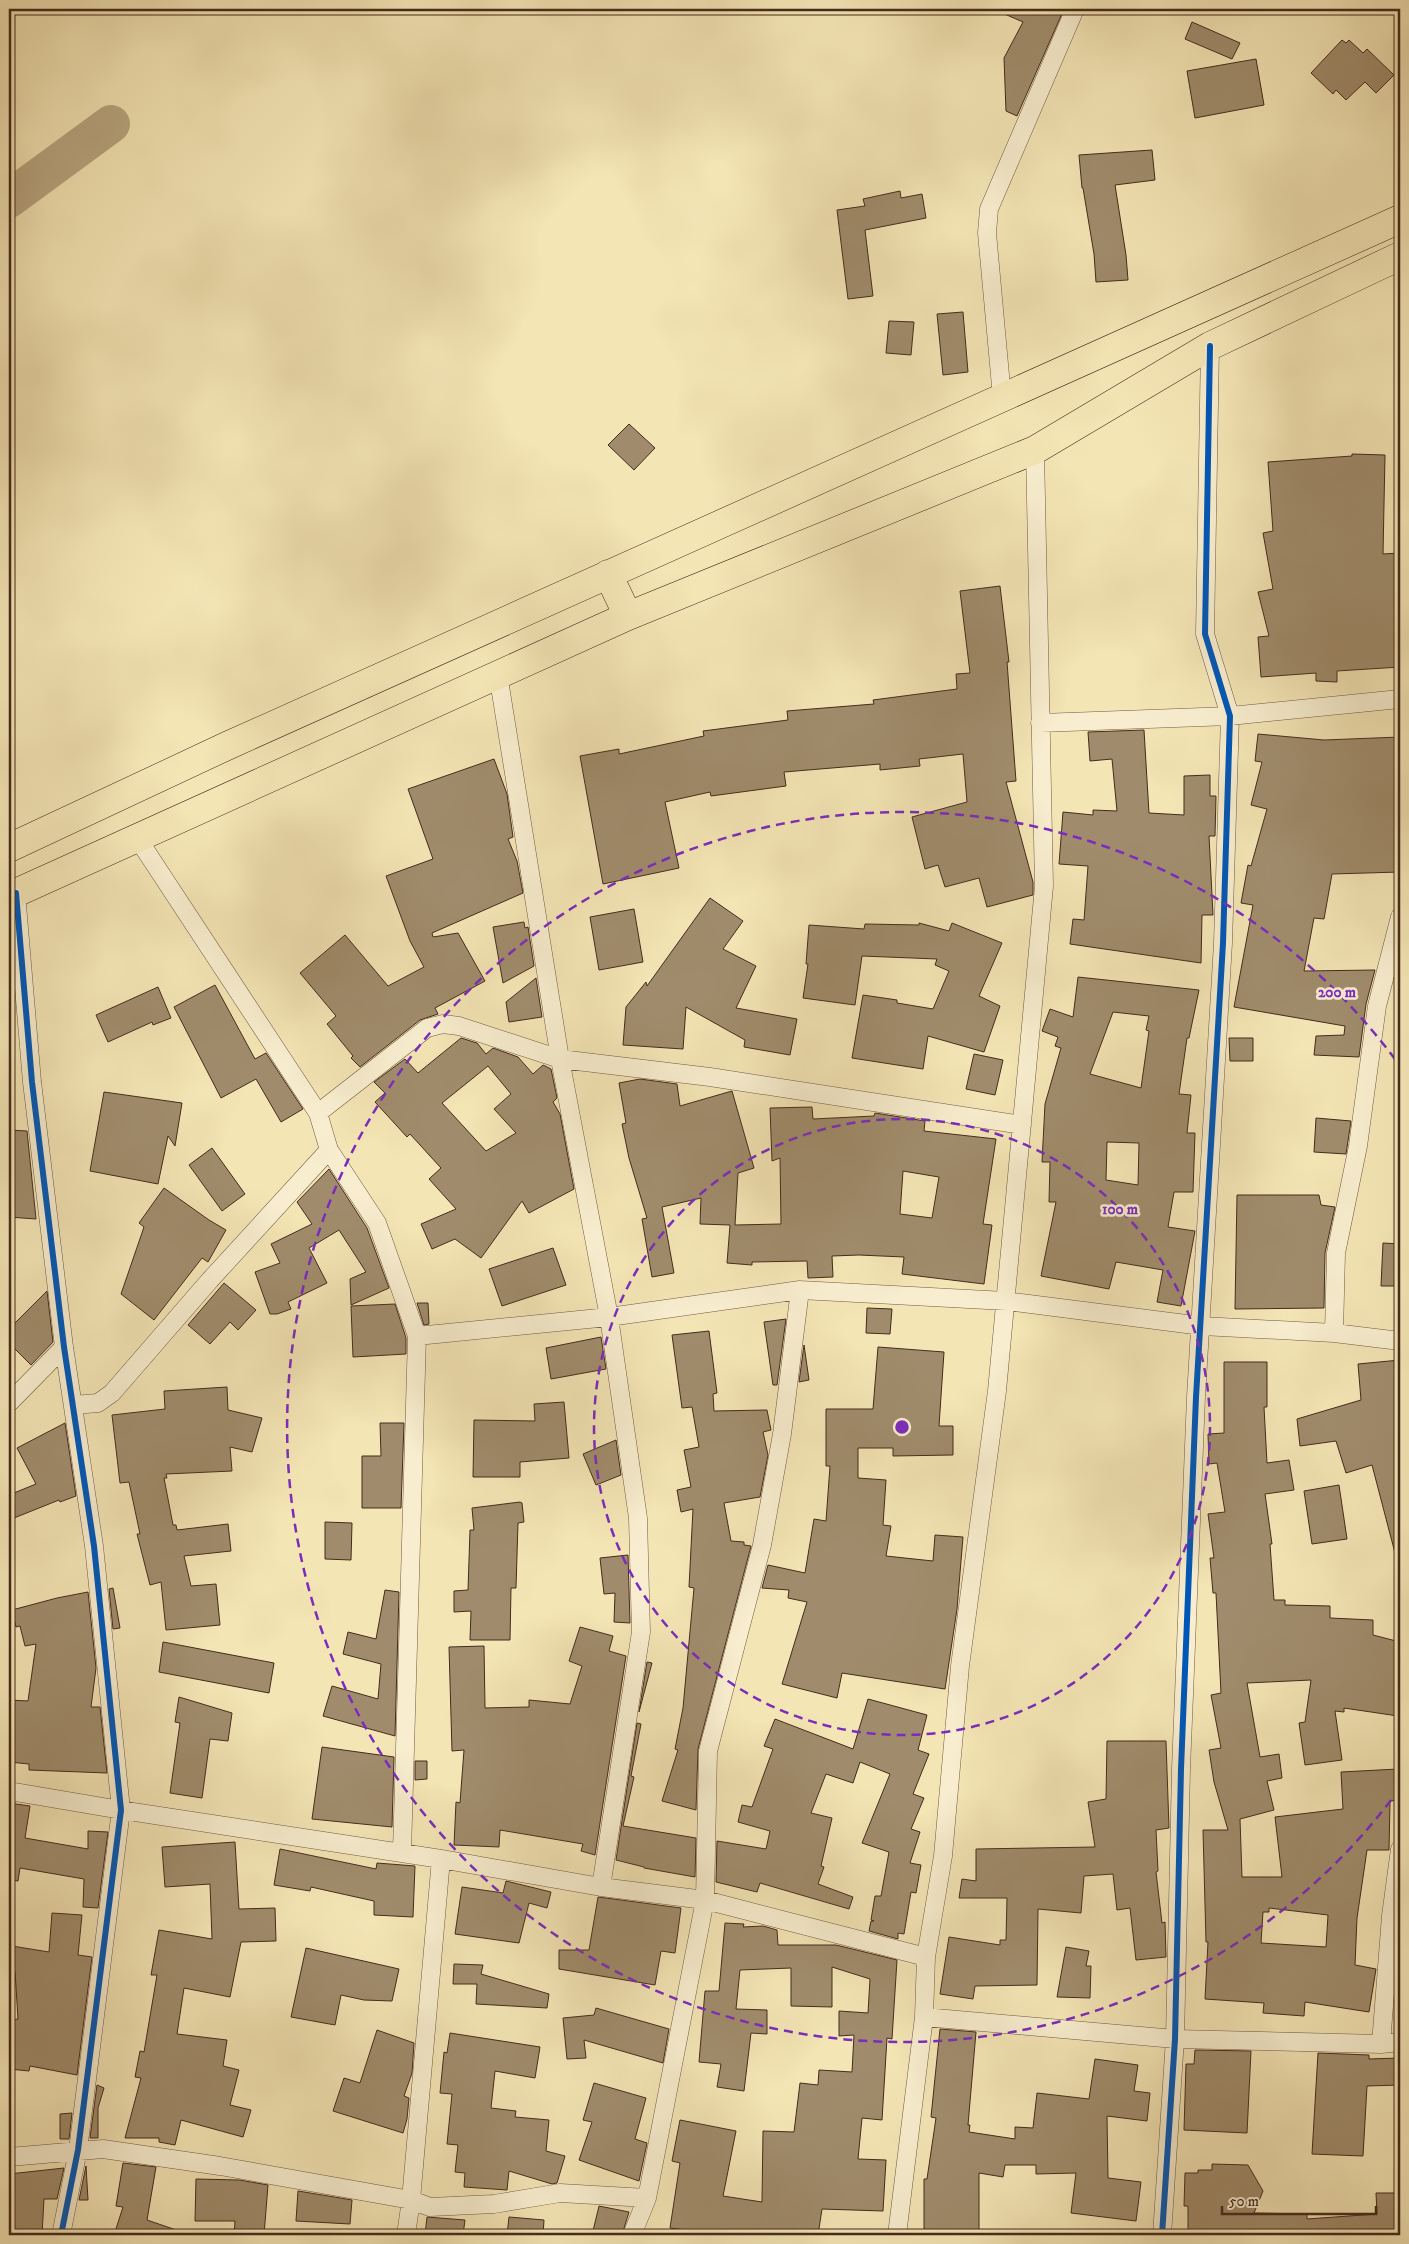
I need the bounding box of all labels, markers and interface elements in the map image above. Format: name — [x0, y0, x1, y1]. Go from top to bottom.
text: 200 m — [1318, 983, 1357, 1002]
text: 100 m — [1102, 1200, 1139, 1219]
centre of rings — [893, 1418, 911, 1436]
scale bar — [1222, 2184, 1375, 2216]
text: 50 m — [1229, 2192, 1259, 2211]

